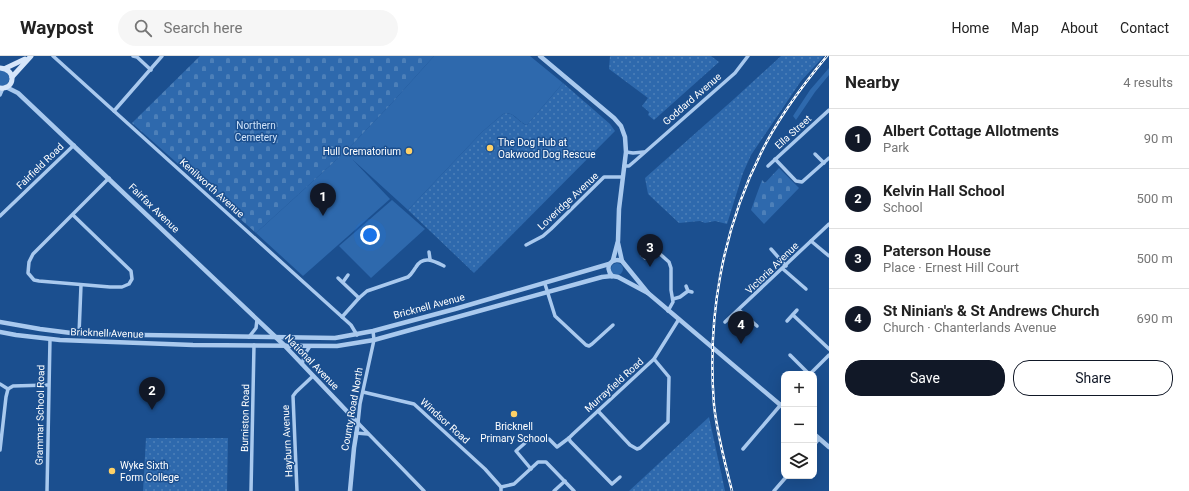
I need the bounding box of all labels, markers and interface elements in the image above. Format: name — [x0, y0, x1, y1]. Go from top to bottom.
search box — [118, 10, 398, 46]
text: Waypost — [20, 16, 94, 39]
icon: search — [132, 17, 154, 39]
text: Search here — [164, 19, 242, 37]
text: Home — [951, 20, 989, 36]
text: Map — [1011, 20, 1039, 36]
text: About — [1061, 20, 1098, 36]
text: Contact — [1120, 20, 1169, 36]
street label: Goddard Avenue — [661, 71, 723, 127]
text: Nearby — [845, 72, 900, 92]
text: 4 results — [1123, 75, 1173, 90]
street label: Ella Street — [773, 113, 813, 151]
park label: Northern Cemetery — [235, 120, 278, 143]
text: Albert Cottage Allotments — [883, 122, 1059, 140]
text: 1 — [854, 131, 862, 146]
text: 90 m — [1144, 131, 1173, 146]
place label: The Dog Hub at Oakwood Dog Rescue — [498, 137, 595, 160]
text: Park — [883, 140, 909, 155]
street label: Fairfield Road — [14, 141, 66, 191]
marker: The Dog Hub at Oakwood Dog Rescue — [485, 143, 495, 153]
place label: Hull Crematorium — [323, 146, 401, 157]
marker: Hull Crematorium — [404, 146, 414, 156]
street label: Kenilworth Avenue — [178, 156, 246, 220]
street label: Loveridge Avenue — [535, 170, 601, 232]
street label: Fairfax Avenue — [127, 181, 181, 235]
text: Kelvin Hall School — [883, 182, 1005, 200]
pin: 1 — [310, 183, 336, 216]
text: 2 — [854, 191, 862, 206]
text: 500 m — [1136, 191, 1173, 206]
text: School — [883, 200, 923, 215]
your location — [360, 225, 380, 245]
pin: 3 — [637, 234, 663, 267]
street label: Victoria Avenue — [743, 240, 801, 296]
text: Paterson House — [883, 242, 991, 260]
text: 3 — [854, 251, 862, 266]
text: 500 m — [1136, 251, 1173, 266]
text: Place · Ernest Hill Court — [883, 260, 1019, 275]
street label: Bricknell Avenue — [392, 291, 466, 321]
text: St Ninian's & St Andrews Church — [883, 302, 1099, 320]
pin: 4 — [728, 311, 754, 344]
text: 4 — [854, 311, 862, 326]
text: 690 m — [1136, 311, 1173, 326]
text: Church · Chanterlands Avenue — [883, 320, 1057, 335]
street label: Bricknell Avenue — [70, 326, 144, 340]
street label: National Avenue — [283, 332, 341, 392]
street label: Murrayfield Road — [582, 356, 646, 414]
button: Save — [845, 360, 1005, 396]
button: Share — [1013, 360, 1173, 396]
street label: Grammar School Road — [34, 365, 46, 465]
street label: County Road North — [339, 366, 365, 452]
map controls — [781, 371, 817, 479]
button: + — [781, 371, 817, 407]
pin: 2 — [139, 377, 165, 410]
street label: Burniston Road — [239, 384, 251, 452]
street label: Windsor Road — [418, 396, 472, 446]
street label: Hayburn Avenue — [280, 405, 294, 477]
button: − — [781, 407, 817, 443]
marker: Bricknell Primary School — [509, 409, 519, 419]
place label: Bricknell Primary School — [480, 421, 548, 444]
button: layers — [781, 443, 817, 479]
place label: Wyke Sixth Form College — [120, 460, 179, 483]
marker: Wyke Sixth Form College — [107, 466, 117, 476]

